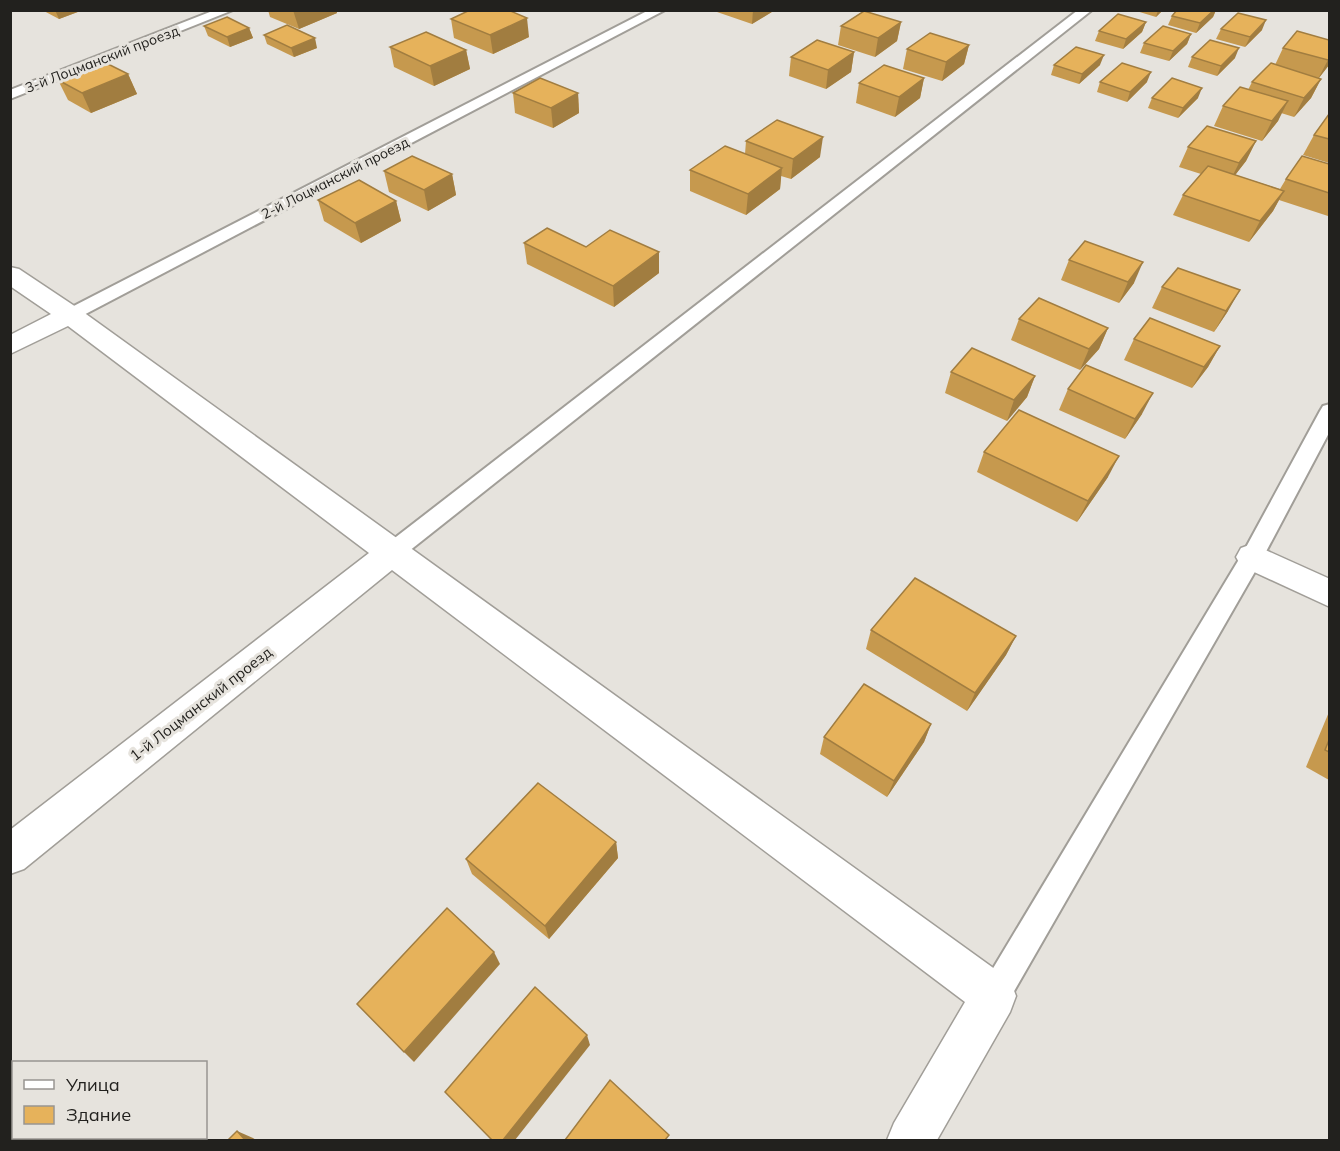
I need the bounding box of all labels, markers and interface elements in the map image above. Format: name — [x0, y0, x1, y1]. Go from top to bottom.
street label: 3-й Лоцманский проезд — [22, 21, 182, 97]
street label: 2-й Лоцманский проезд — [258, 133, 412, 223]
street label: 1-й Лоцманский проезд — [126, 642, 276, 765]
legend — [12, 1061, 207, 1139]
text: Улица — [65, 1073, 120, 1096]
text: Здание — [66, 1103, 131, 1126]

